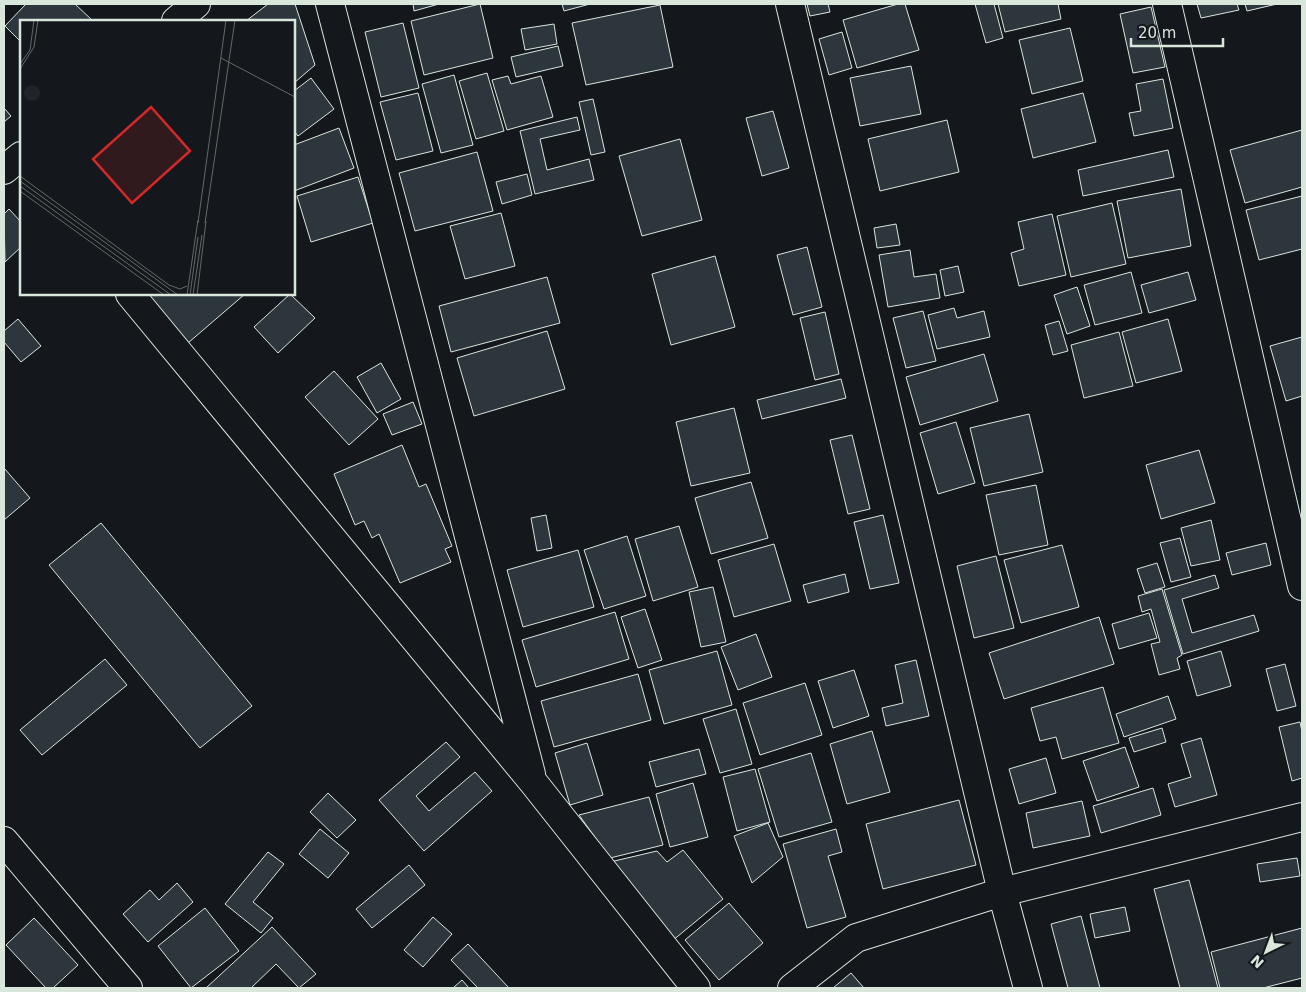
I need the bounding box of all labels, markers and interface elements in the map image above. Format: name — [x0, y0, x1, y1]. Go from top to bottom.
scale bar — [1131, 15, 1224, 47]
inset map — [20, 20, 295, 295]
text: 20 m — [1138, 24, 1176, 42]
north arrow — [1241, 927, 1291, 977]
text: N — [1248, 952, 1267, 972]

